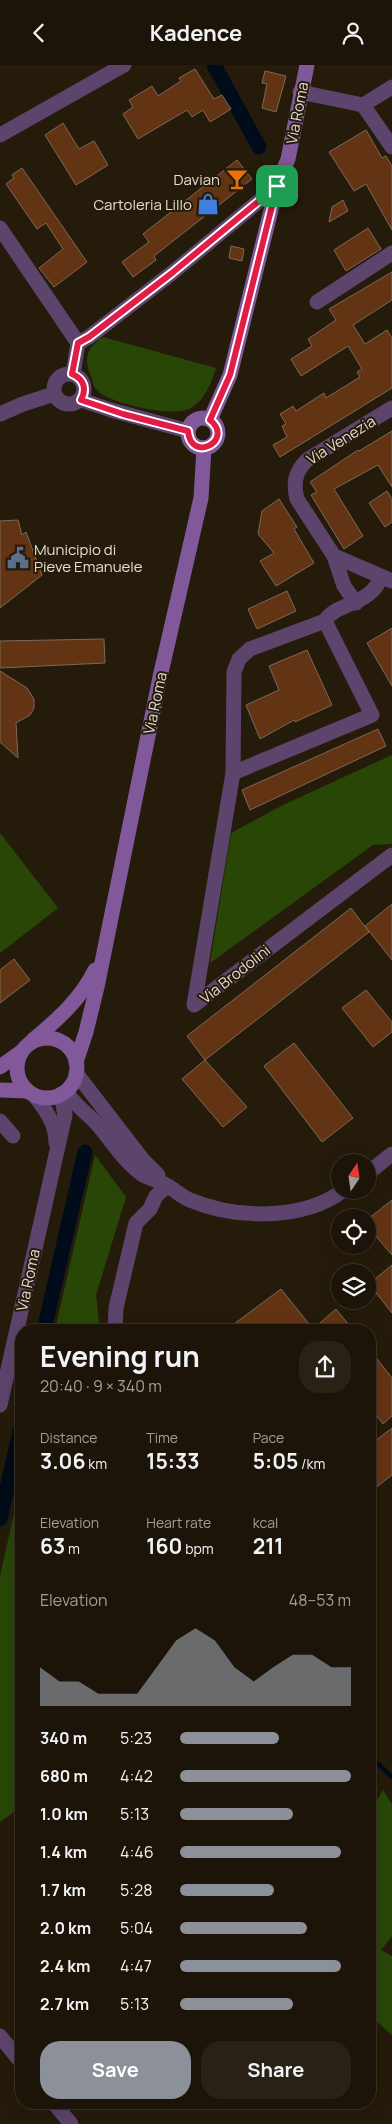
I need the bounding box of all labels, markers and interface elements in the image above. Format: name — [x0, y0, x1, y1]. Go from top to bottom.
text: Kadence — [150, 18, 242, 48]
icon: back — [25, 19, 53, 47]
icon: person — [339, 19, 367, 47]
street label: Via Roma — [281, 80, 313, 146]
pin — [256, 165, 298, 207]
bar icon: Davian — [224, 166, 250, 192]
place label: Davian — [174, 169, 220, 190]
icon: arrive — [263, 172, 291, 200]
shop icon: Cartoleria Lillo — [195, 191, 221, 217]
place label: Cartoleria Lillo — [93, 194, 192, 215]
street label: Via Venezia — [302, 411, 380, 469]
place label: Municipio di Pieve Emanuele — [34, 539, 143, 577]
public building icon: Municipio di Pieve Emanuele — [5, 545, 31, 571]
street label: Via Roma — [138, 670, 172, 736]
street label: Via Brodolini — [195, 940, 275, 1008]
north arrow — [331, 1154, 376, 1199]
map controls — [331, 1154, 376, 1309]
button: locate — [331, 1209, 376, 1254]
street label: Via Roma — [11, 1247, 45, 1313]
button: layers — [331, 1264, 376, 1309]
text: Evening run — [40, 1337, 200, 1375]
button: share — [299, 1341, 351, 1393]
text: 20:40 · 9 × 340 m — [40, 1375, 162, 1397]
text: Distance — [40, 1428, 97, 1447]
text: Time — [146, 1428, 178, 1447]
text: Pace — [253, 1428, 284, 1447]
text: 3.06 — [40, 1447, 85, 1475]
text: 15:33 — [146, 1447, 199, 1475]
text: 5:05 — [253, 1447, 298, 1475]
text: km — [85, 1454, 107, 1473]
text: /km — [298, 1454, 325, 1473]
text: Elevation — [40, 1513, 99, 1532]
text: Heart rate — [146, 1513, 211, 1532]
text: kcal — [253, 1513, 278, 1532]
text: 63 — [40, 1532, 65, 1560]
text: 160 — [146, 1532, 182, 1560]
text: 211 — [253, 1532, 284, 1560]
text: m — [65, 1539, 80, 1558]
text: bpm — [182, 1539, 214, 1558]
text: Elevation — [40, 1589, 108, 1611]
text: 48–53 m — [289, 1589, 351, 1611]
text: 340 m — [40, 1727, 87, 1749]
text: 5:23 — [120, 1727, 152, 1749]
text: 680 m — [40, 1765, 88, 1787]
text: 4:42 — [120, 1765, 153, 1787]
text: 1.0 km — [40, 1803, 88, 1825]
text: 5:13 — [120, 1803, 149, 1825]
text: 1.4 km — [40, 1841, 87, 1863]
text: 4:46 — [120, 1841, 154, 1863]
text: 1.7 km — [40, 1879, 86, 1901]
text: 5:28 — [120, 1879, 152, 1901]
text: 2.0 km — [40, 1917, 91, 1939]
text: 5:04 — [120, 1917, 153, 1939]
text: 2.4 km — [40, 1955, 90, 1977]
text: 4:47 — [120, 1955, 152, 1977]
text: 2.7 km — [40, 1993, 89, 2015]
text: 5:13 — [120, 1993, 149, 2015]
button: Save — [40, 2041, 191, 2099]
button: Share — [201, 2041, 351, 2099]

